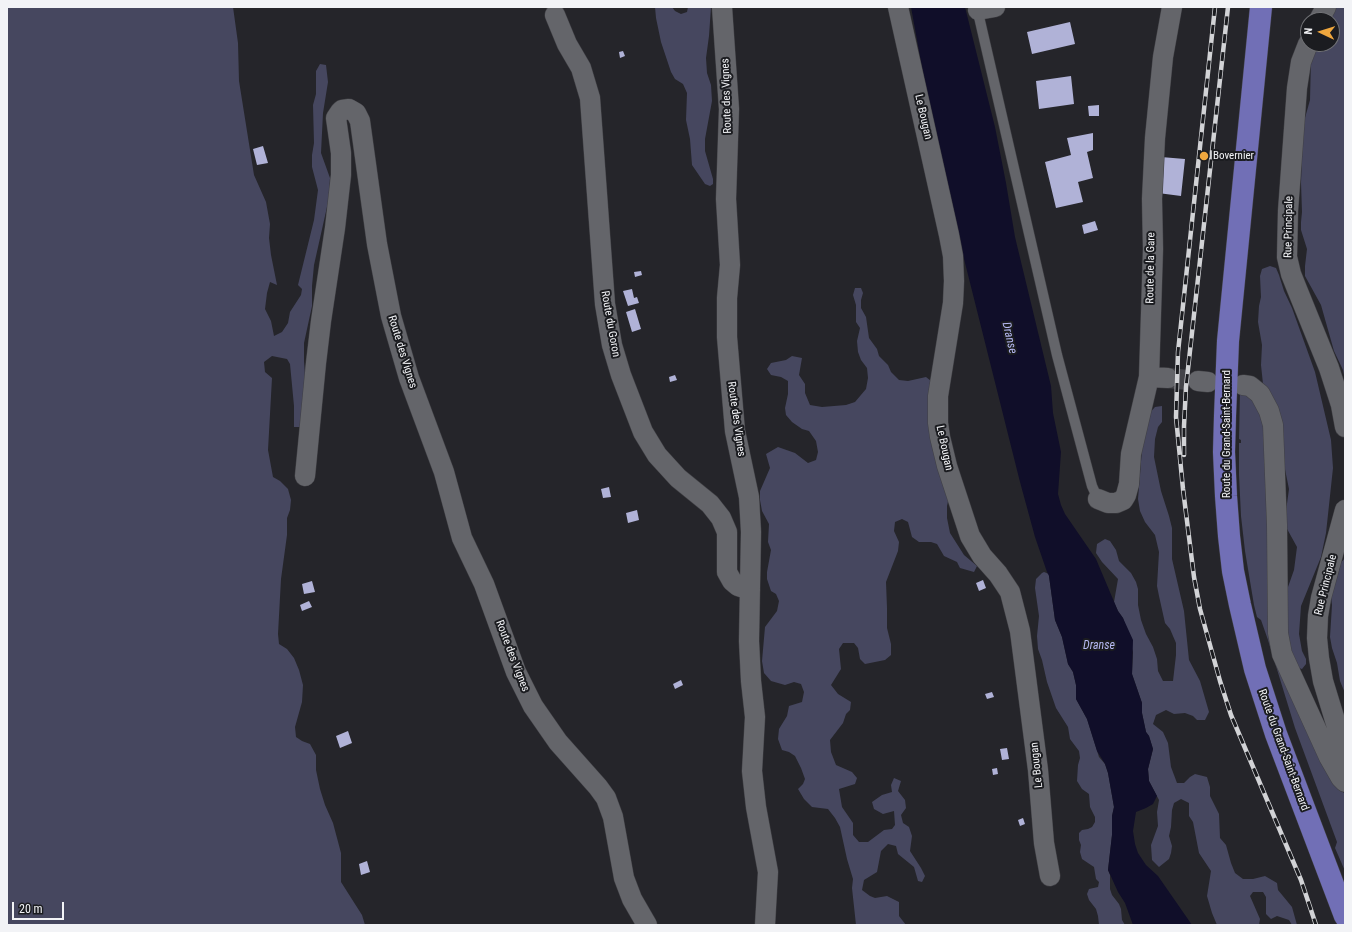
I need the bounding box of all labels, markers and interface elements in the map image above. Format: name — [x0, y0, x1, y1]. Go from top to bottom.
north arrow — [1300, 12, 1340, 52]
text: N — [1302, 27, 1315, 35]
street label: Route des Vignes — [719, 58, 735, 134]
street label: Le Bougan — [911, 93, 935, 141]
place label: Bovernier — [1213, 149, 1254, 163]
marker: Bovernier — [1198, 150, 1210, 162]
street label: Rue Principale — [1282, 196, 1296, 258]
street label: Route de la Gare — [1144, 232, 1158, 304]
street label: Route du Goron — [598, 290, 622, 358]
street label: Route des Vignes — [385, 314, 419, 390]
water label: Dranse — [998, 321, 1020, 355]
street label: Route du Grand-Saint-Bernard — [1220, 370, 1234, 498]
street label: Route des Vignes — [724, 381, 748, 457]
street label: Le Bougan — [933, 424, 955, 472]
street label: Rue Principale — [1312, 553, 1340, 617]
street label: Route des Vignes — [492, 618, 532, 694]
water label: Dranse — [1083, 639, 1115, 653]
street label: Route du Grand-Saint-Bernard — [1255, 688, 1311, 812]
street label: Le Bougan — [1028, 742, 1046, 788]
scale bar — [14, 894, 66, 920]
text: 20 m — [19, 902, 43, 916]

